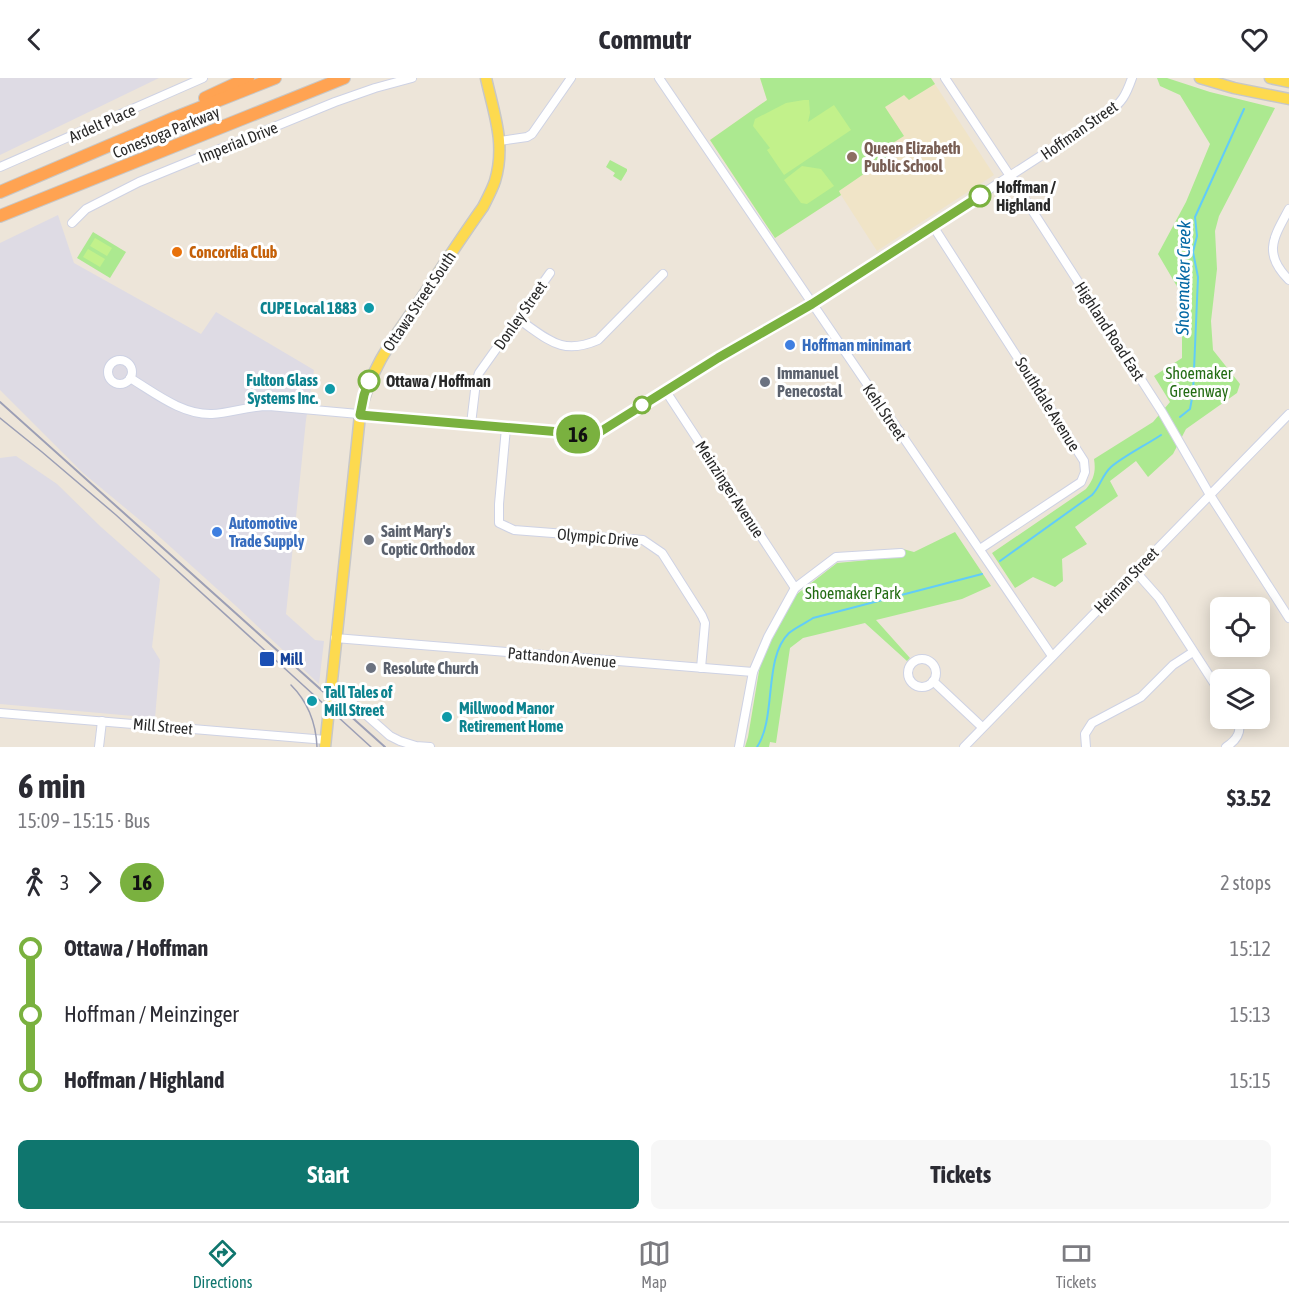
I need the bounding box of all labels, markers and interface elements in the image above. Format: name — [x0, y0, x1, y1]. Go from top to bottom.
icon: back — [18, 23, 51, 56]
icon: heart — [1238, 23, 1271, 56]
text: Commutr — [598, 24, 691, 55]
street label: Hoffman Street — [1037, 97, 1121, 163]
street label: Ardelt Place — [66, 100, 138, 146]
street label: Conestoga Parkway — [110, 102, 223, 163]
street label: Imperial Drive — [196, 118, 281, 167]
place label: Queen Elizabeth Public School — [864, 139, 961, 175]
marker: Queen Elizabeth Public School — [845, 150, 859, 164]
place label: Hoffman / Highland — [996, 178, 1056, 214]
marker: Hoffman / Highland — [969, 185, 991, 207]
water label: Shoemaker Creek — [1171, 219, 1195, 336]
place label: Concordia Club — [189, 243, 278, 261]
marker: Concordia Club — [170, 245, 184, 259]
street label: Ottawa Street South — [379, 248, 459, 354]
street label: Donley Street — [490, 277, 551, 353]
street label: Highland Road East — [1071, 278, 1149, 385]
place label: CUPE Local 1883 — [260, 299, 357, 317]
marker: CUPE Local 1883 — [362, 301, 376, 315]
place label: Hoffman minimart — [802, 336, 912, 354]
marker: Hoffman minimart — [783, 338, 797, 352]
street label: Southdale Avenue — [1012, 354, 1084, 454]
place label: Immanuel Penecostal — [777, 364, 843, 400]
park label: Shoemaker Greenway — [1166, 364, 1233, 401]
marker: Ottawa / Hoffman — [358, 370, 380, 392]
place label: Fulton Glass Systems Inc. — [246, 371, 318, 407]
place label: Ottawa / Hoffman — [386, 372, 491, 390]
marker: Immanuel Penecostal — [758, 375, 772, 389]
street label: Kehl Street — [860, 380, 911, 444]
marker: Fulton Glass Systems Inc. — [323, 382, 337, 396]
unlabelled marker — [633, 396, 651, 414]
line badge: 16 — [551, 414, 605, 454]
text: 16 — [568, 422, 588, 446]
street label: Meinzinger Avenue — [691, 437, 768, 541]
place label: Automotive Trade Supply — [228, 514, 305, 550]
place label: Saint Mary's Coptic Orthodox — [381, 522, 475, 558]
street label: Olympic Drive — [556, 524, 640, 551]
marker: Automotive Trade Supply — [210, 525, 224, 539]
marker: Saint Mary's Coptic Orthodox — [362, 533, 376, 547]
street label: Heiman Street — [1090, 543, 1162, 617]
park label: Shoemaker Park — [805, 584, 901, 602]
map controls — [1210, 597, 1270, 729]
button: locate — [1210, 597, 1270, 657]
street label: Pattandon Avenue — [507, 643, 617, 671]
marker: Mill — [258, 650, 276, 668]
place label: Mill — [280, 650, 304, 668]
place label: Resolute Church — [383, 659, 479, 677]
marker: Resolute Church — [364, 661, 378, 675]
button: layers — [1210, 669, 1270, 729]
place label: Tall Tales of Mill Street — [324, 683, 393, 719]
marker: Tall Tales of Mill Street — [305, 694, 319, 708]
place label: Millwood Manor Retirement Home — [459, 699, 563, 735]
marker: Millwood Manor Retirement Home — [440, 710, 454, 724]
street label: Mill Street — [132, 714, 194, 738]
text: 6 min — [18, 767, 85, 805]
text: $3.52 — [1227, 785, 1271, 811]
text: 15:09 – 15:15 · Bus — [18, 809, 150, 832]
icon: walk — [18, 866, 51, 899]
icon: forward — [78, 866, 111, 899]
text: 16 — [132, 870, 152, 894]
text: 3 — [60, 871, 69, 894]
text: 2 stops — [1220, 871, 1271, 894]
text: Ottawa / Hoffman — [64, 935, 208, 961]
text: 15:12 — [1230, 937, 1271, 960]
text: Hoffman / Meinzinger — [64, 1001, 239, 1027]
text: 15:13 — [1230, 1003, 1271, 1026]
text: Hoffman / Highland — [64, 1067, 224, 1093]
text: 15:15 — [1230, 1069, 1271, 1092]
button: Start — [18, 1140, 639, 1209]
button: Tickets — [651, 1140, 1271, 1209]
tab: Directions — [193, 1237, 252, 1291]
tab: Map — [638, 1237, 671, 1291]
tab: Tickets — [1056, 1237, 1096, 1291]

